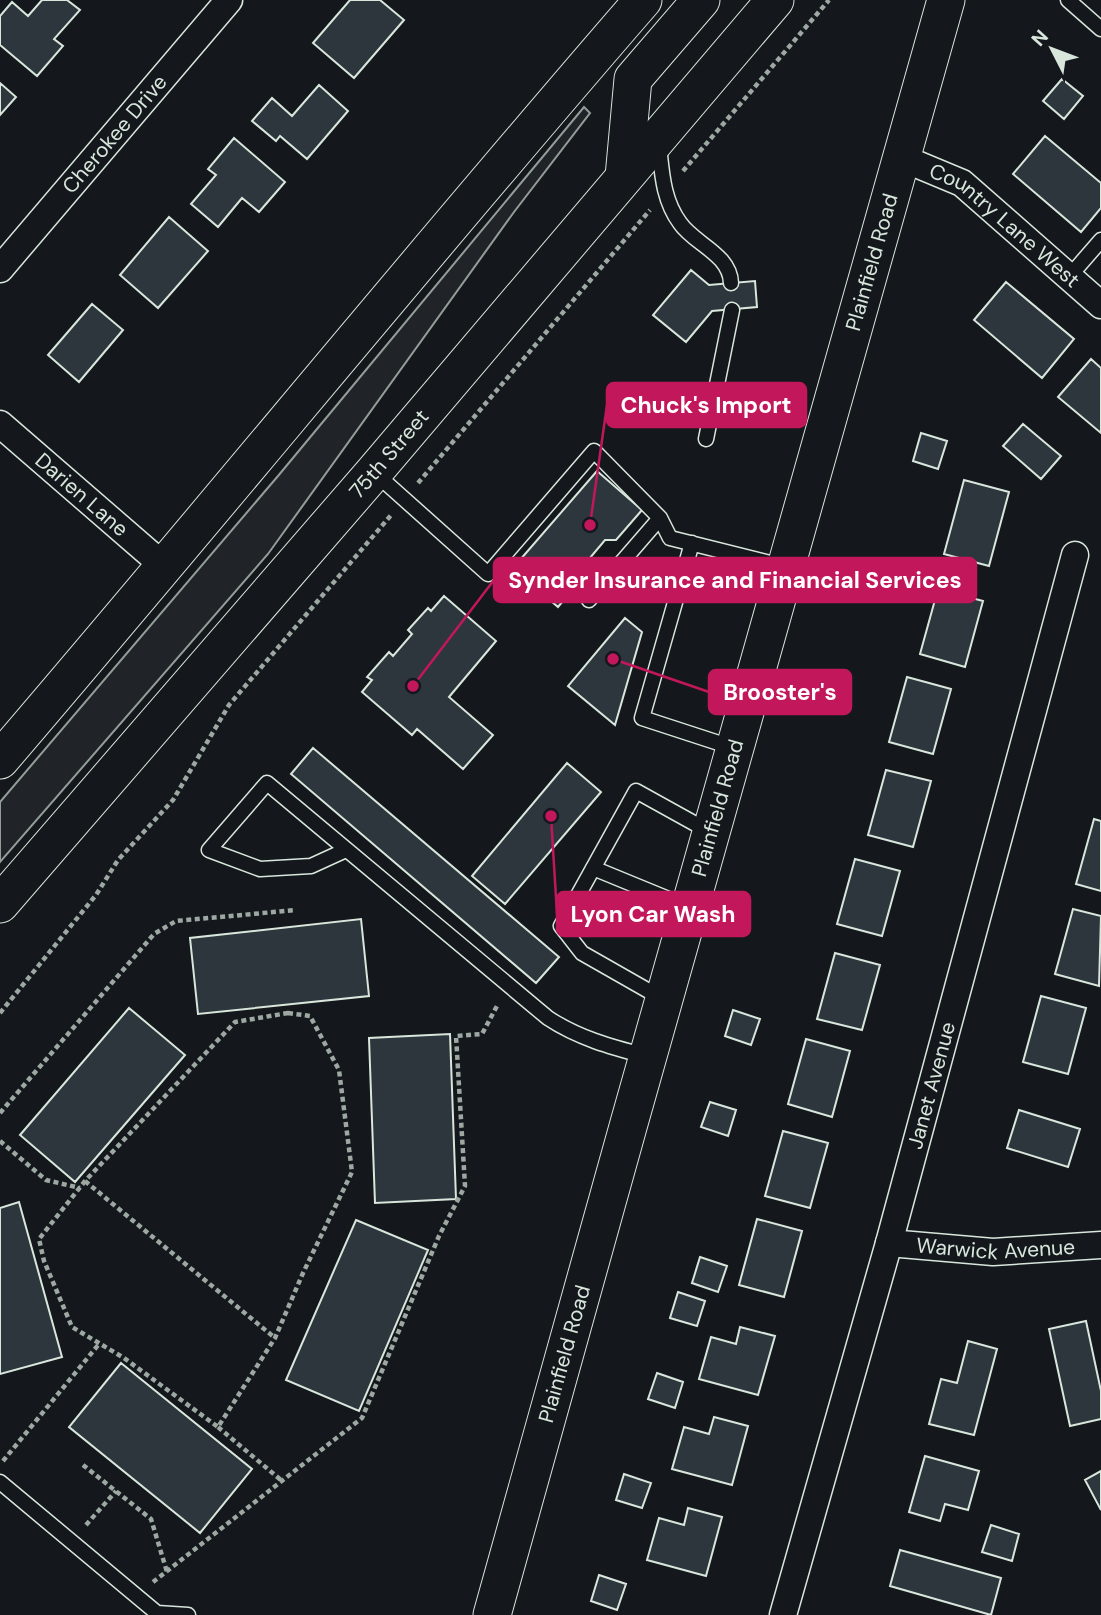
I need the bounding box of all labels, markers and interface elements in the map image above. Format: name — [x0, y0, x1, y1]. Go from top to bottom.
north arrow — [1017, 14, 1087, 84]
text: N — [1026, 24, 1054, 51]
street label: Cherokee Drive — [56, 69, 173, 200]
street label: Country Lane West — [925, 157, 1086, 294]
street label: Plainfield Road — [839, 190, 905, 334]
callout: Chuck's Import — [607, 383, 806, 427]
text: Chuck's Import — [620, 390, 792, 420]
street label: 75th Street — [343, 403, 435, 504]
street label: Darien Lane — [29, 447, 134, 543]
callout: Synder Insurance and Financial Services — [494, 558, 976, 602]
text: Synder Insurance and Financial Services — [508, 565, 962, 595]
callout: Brooster's — [709, 670, 851, 714]
text: Brooster's — [723, 677, 837, 707]
street label: Plainfield Road — [685, 736, 750, 880]
callout: Lyon Car Wash — [557, 892, 750, 936]
text: Lyon Car Wash — [570, 899, 736, 929]
street label: Janet Avenue — [901, 1019, 962, 1152]
street label: Warwick Avenue — [915, 1231, 1076, 1266]
street label: Plainfield Road — [532, 1282, 597, 1426]

